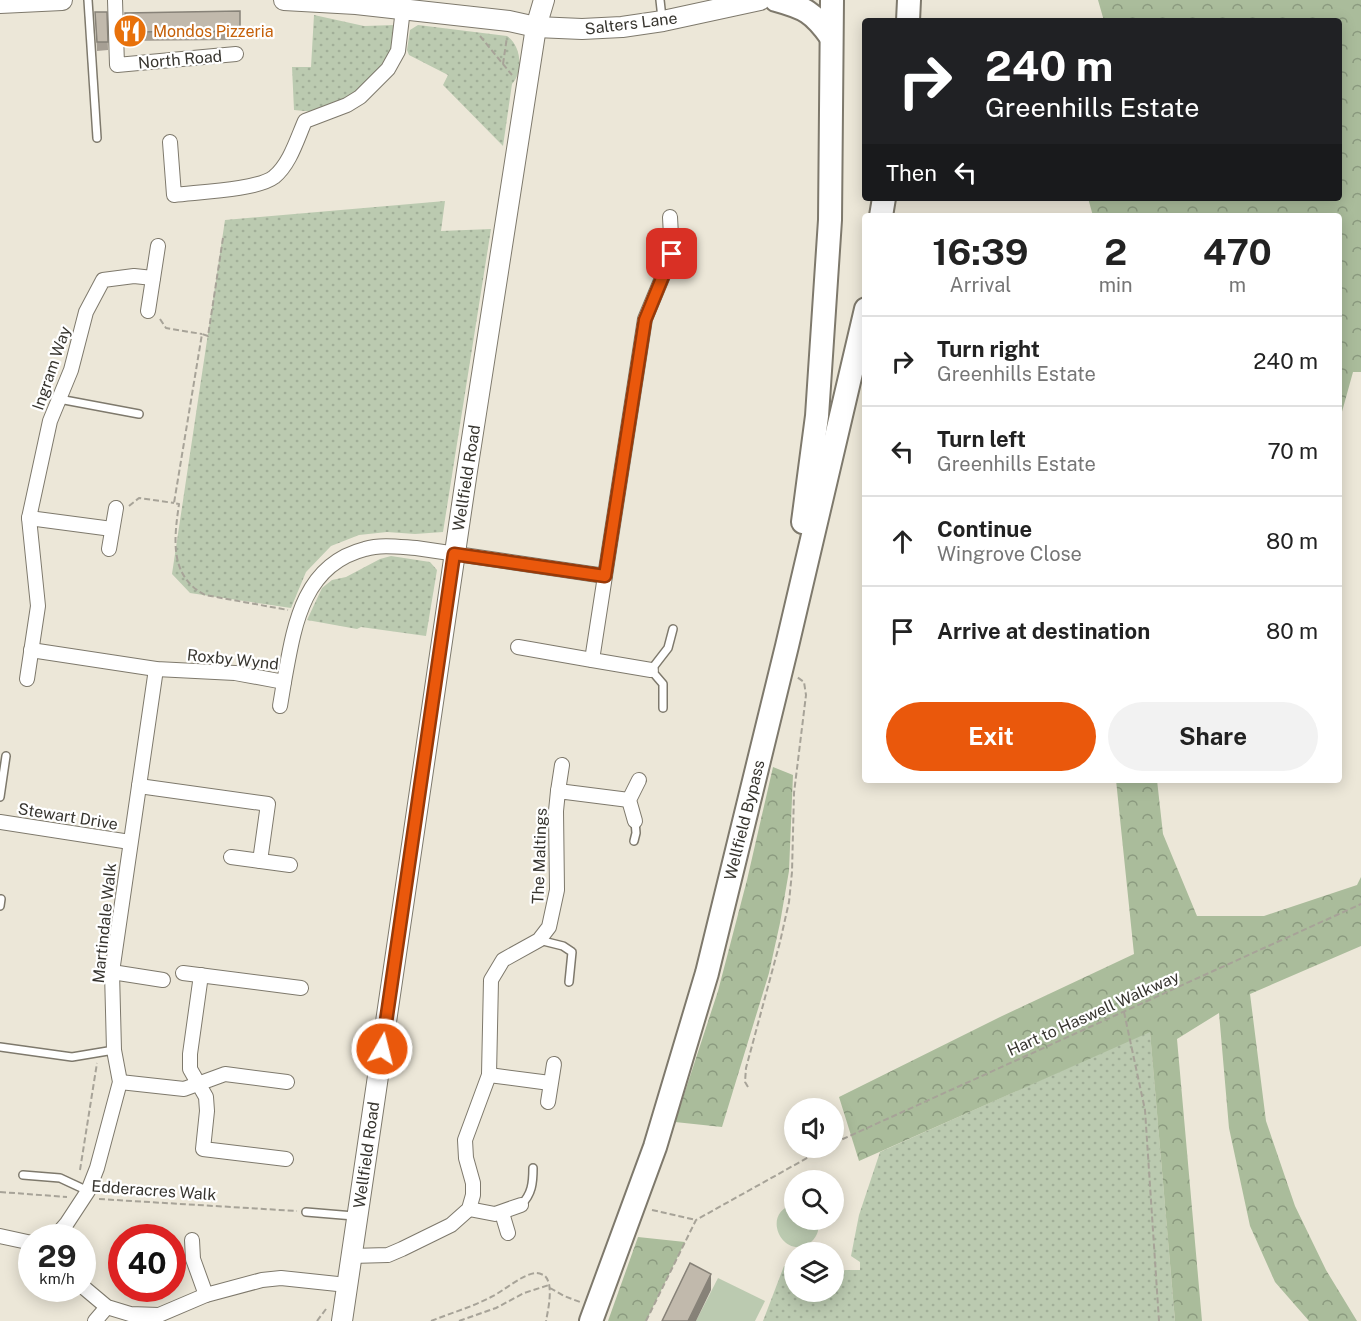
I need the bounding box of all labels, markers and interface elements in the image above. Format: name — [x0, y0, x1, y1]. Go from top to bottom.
street label: Salters Lane — [584, 8, 678, 39]
restaurant icon: Mondos Pizzeria — [112, 13, 148, 49]
place label: Mondos Pizzeria — [153, 22, 274, 41]
text: 240 m — [985, 41, 1113, 90]
icon: right — [886, 42, 964, 120]
street label: North Road — [137, 46, 223, 73]
text: Greenhills Estate — [985, 91, 1199, 123]
icon: left — [949, 156, 982, 189]
text: Then — [886, 160, 937, 186]
pin — [646, 228, 697, 279]
text: 16:39 — [932, 231, 1029, 273]
text: 2 — [1104, 231, 1127, 273]
text: 470 — [1203, 231, 1272, 273]
icon: arrive — [655, 237, 688, 270]
text: Arrival — [949, 273, 1011, 297]
text: min — [1099, 273, 1133, 297]
text: m — [1229, 273, 1246, 297]
street label: Ingram Way — [28, 323, 75, 413]
text: Turn right — [937, 336, 1040, 362]
icon: right — [886, 345, 919, 378]
text: 240 m — [1253, 348, 1318, 374]
text: Greenhills Estate — [937, 362, 1096, 386]
street label: Wellfield Road — [449, 423, 484, 533]
text: Turn left — [937, 426, 1026, 452]
icon: left — [886, 435, 919, 468]
text: 70 m — [1267, 438, 1318, 464]
text: Greenhills Estate — [937, 452, 1096, 476]
text: Continue — [937, 516, 1032, 542]
icon: ahead — [886, 525, 919, 558]
text: 80 m — [1266, 528, 1318, 554]
text: Wingrove Close — [937, 542, 1082, 566]
icon: arrive — [886, 615, 919, 648]
text: Arrive at destination — [937, 618, 1150, 644]
text: 80 m — [1266, 618, 1318, 644]
street label: Roxby Wynd — [186, 645, 280, 674]
button: Exit — [886, 702, 1096, 771]
button: Share — [1108, 702, 1318, 771]
street label: Wellfield Bypass — [720, 758, 769, 882]
street label: Stewart Drive — [17, 799, 119, 834]
street label: The Maltings — [528, 808, 551, 904]
street label: Martindale Walk — [89, 862, 120, 984]
street label: Hart to Haswell Walkway — [1004, 967, 1183, 1060]
position arrow — [350, 1017, 414, 1081]
map controls — [784, 1098, 844, 1302]
button: sound — [784, 1098, 844, 1158]
street label: Wellfield Road — [350, 1100, 383, 1210]
button: search — [784, 1170, 844, 1230]
street label: Edderacres Walk — [91, 1177, 217, 1204]
speed limit sign: 40 — [108, 1224, 186, 1302]
text: 29 — [38, 1238, 76, 1274]
button: layers — [784, 1242, 844, 1302]
text: km/h — [39, 1270, 75, 1287]

